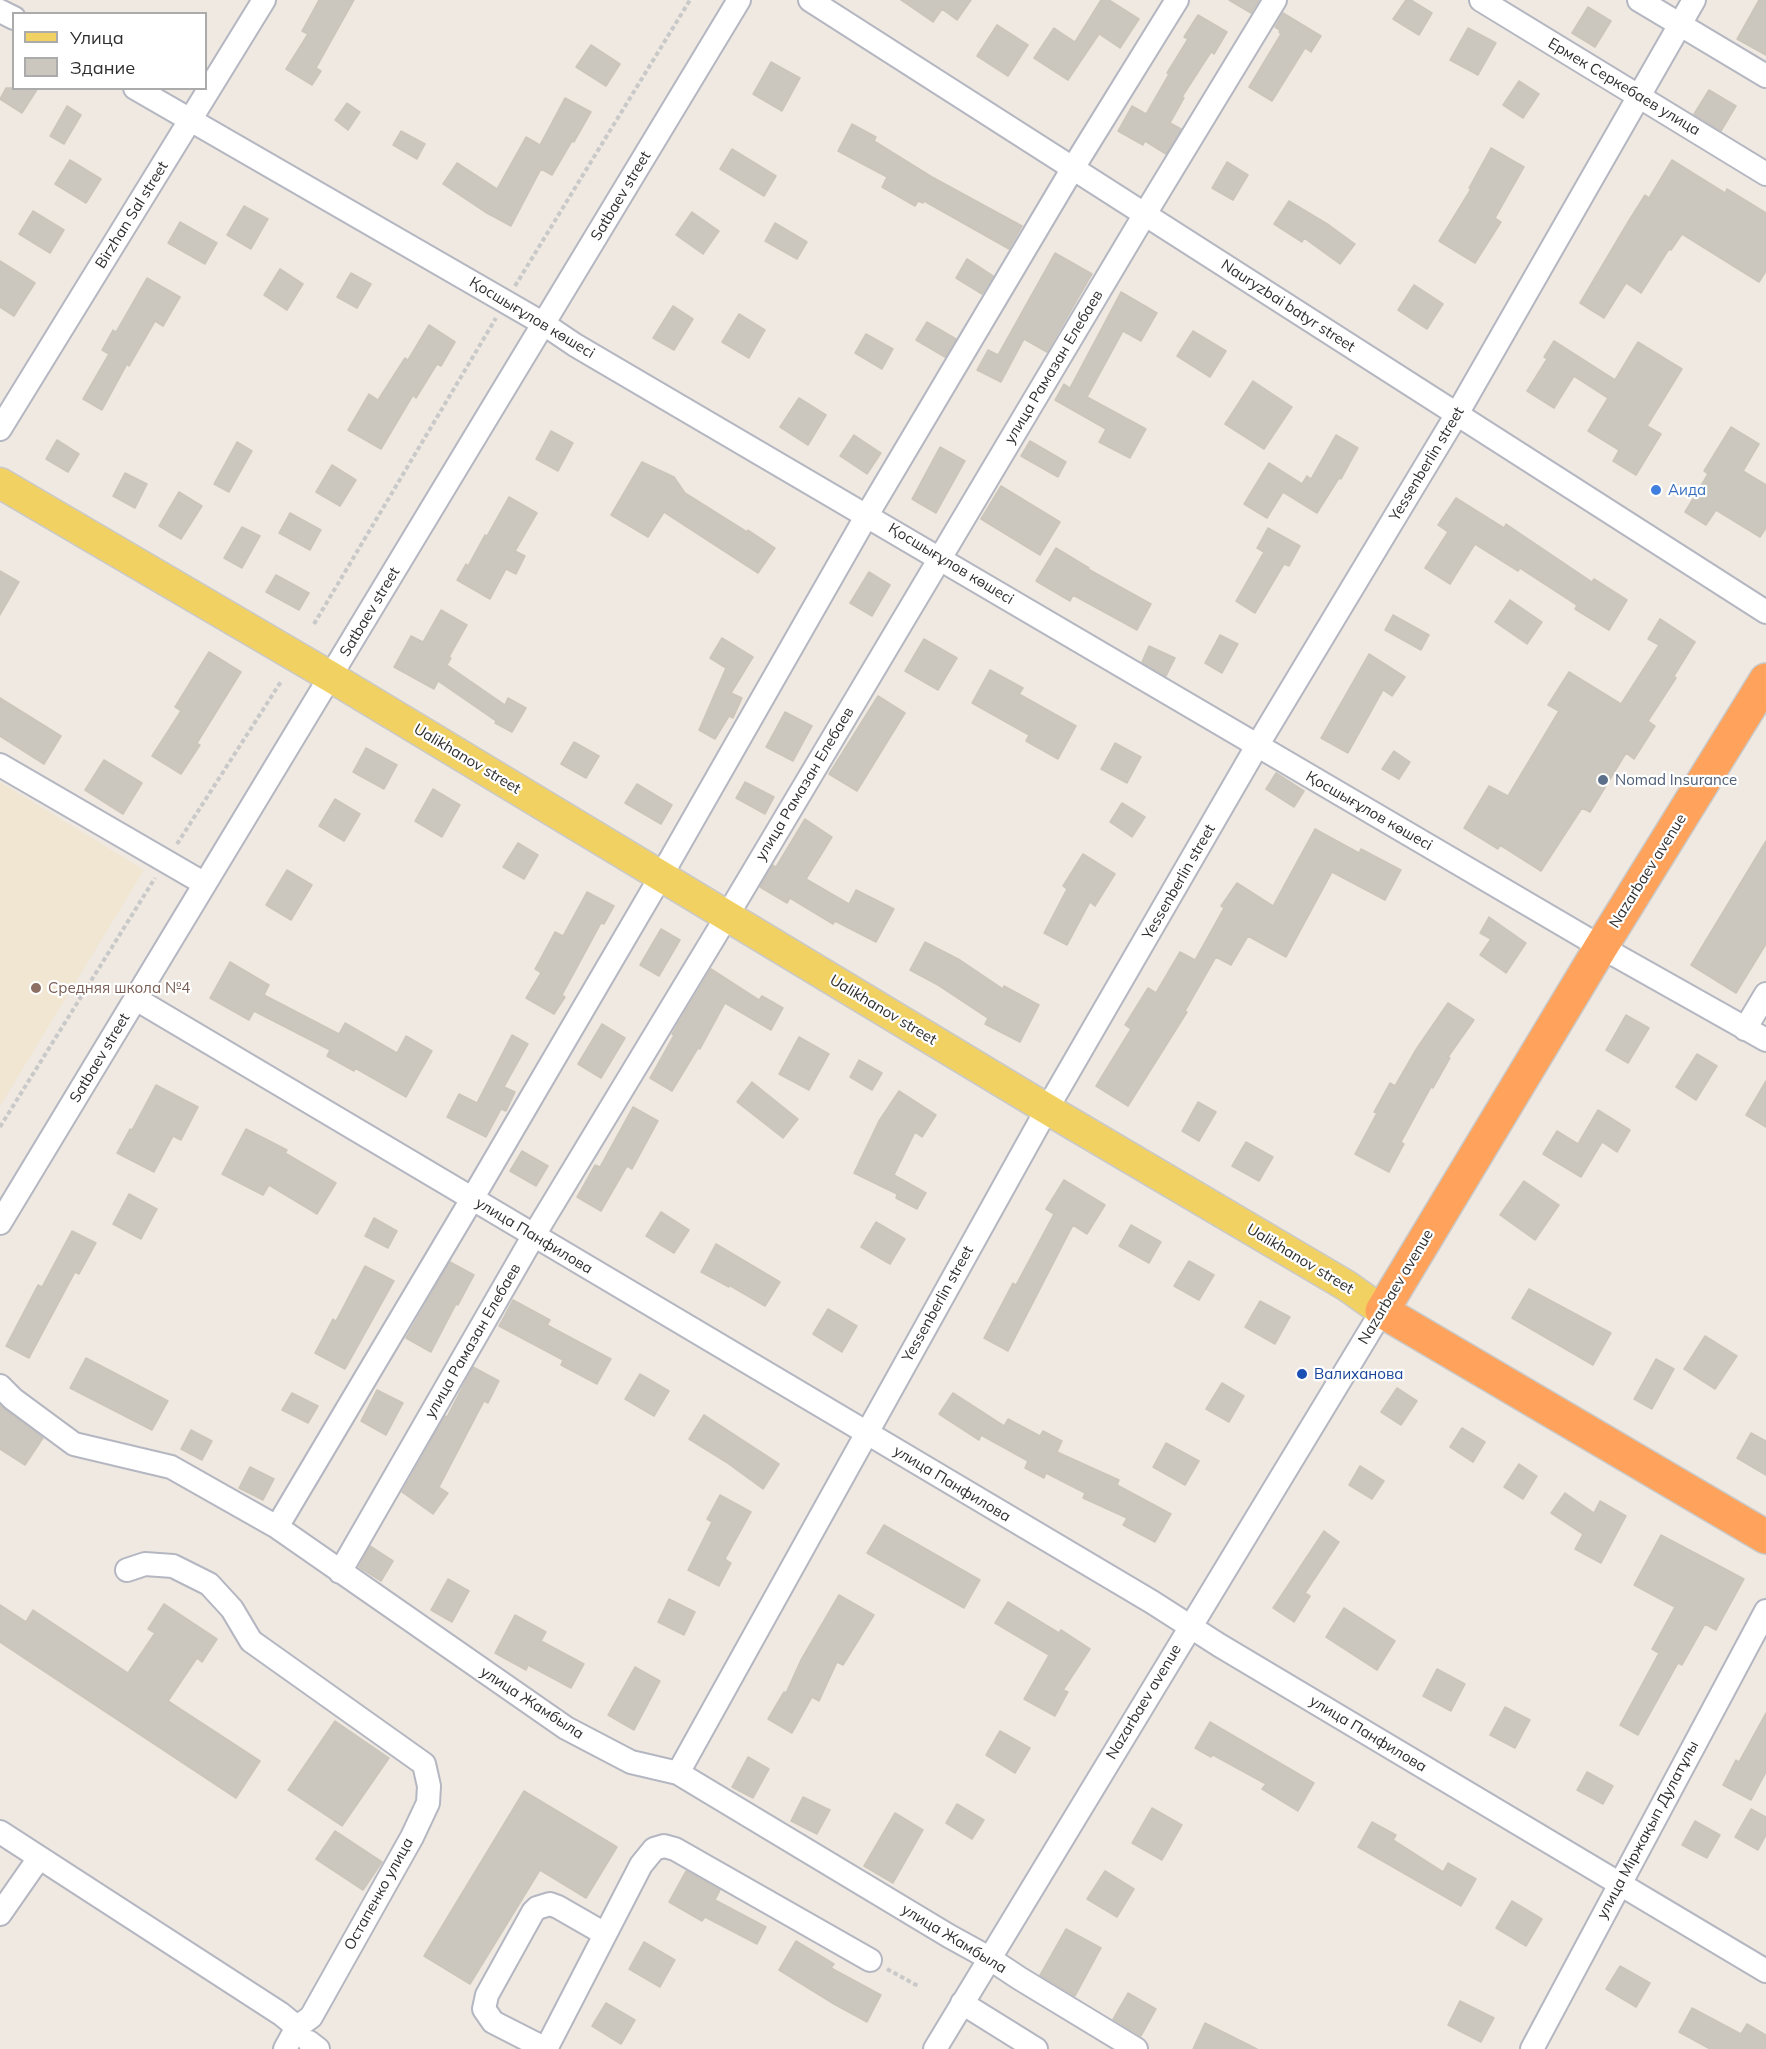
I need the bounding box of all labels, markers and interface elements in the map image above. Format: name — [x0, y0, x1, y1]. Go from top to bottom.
legend — [12, 12, 207, 90]
text: Улица — [70, 26, 124, 49]
street label: Ермек Серкебаев улица — [1545, 34, 1703, 140]
text: Здание — [70, 56, 135, 79]
street label: Satbaev street — [587, 148, 655, 244]
street label: Birzhan Sal street — [92, 158, 172, 272]
street label: Nauryzbai batyr street — [1218, 256, 1358, 356]
street label: Қосшығұлов көшесі — [466, 273, 598, 363]
street label: улица Рамазан Елебаев — [1001, 287, 1107, 447]
street label: Yessenberlin street — [1386, 404, 1468, 524]
place label: Аида — [1668, 481, 1706, 499]
marker: Аида — [1649, 483, 1663, 497]
street label: Қосшығұлов көшесі — [885, 519, 1017, 609]
street label: Satbaev street — [336, 564, 404, 660]
street label: улица Рамазан Елебаев — [752, 704, 858, 864]
street label: Ualikhanov street — [410, 720, 524, 798]
street label: Қосшығұлов көшесі — [1303, 767, 1435, 855]
place label: Nomad Insurance — [1615, 771, 1737, 789]
marker: Nomad Insurance — [1596, 773, 1610, 787]
street label: Nazarbaev avenue — [1606, 811, 1690, 931]
street label: Yessenberlin street — [1139, 821, 1219, 943]
street label: Ualikhanov street — [826, 971, 940, 1049]
place label: Средняя школа №4 — [48, 979, 190, 997]
marker: Средняя школа №4 — [29, 981, 43, 995]
street label: Satbaev street — [66, 1010, 134, 1106]
street label: улица Панфилова — [472, 1194, 596, 1278]
street label: Ualikhanov street — [1243, 1220, 1357, 1298]
street label: Nazarbaev avenue — [1355, 1226, 1437, 1348]
street label: Yessenberlin street — [899, 1243, 977, 1365]
street label: улица Рамазан Елебаев — [421, 1260, 525, 1422]
place label: Валиханова — [1314, 1365, 1404, 1383]
marker: Валиханова — [1295, 1367, 1309, 1381]
street label: улица Панфилова — [890, 1442, 1014, 1526]
street label: Nazarbaev avenue — [1103, 1641, 1185, 1763]
street label: улица Жамбыла — [477, 1663, 587, 1743]
street label: улица Панфилова — [1306, 1692, 1430, 1776]
street label: улица Міржақып Дулатұлы — [1593, 1738, 1703, 1922]
street label: Остапенко улица — [341, 1835, 417, 1953]
street label: улица Жамбыла — [898, 1900, 1010, 1978]

